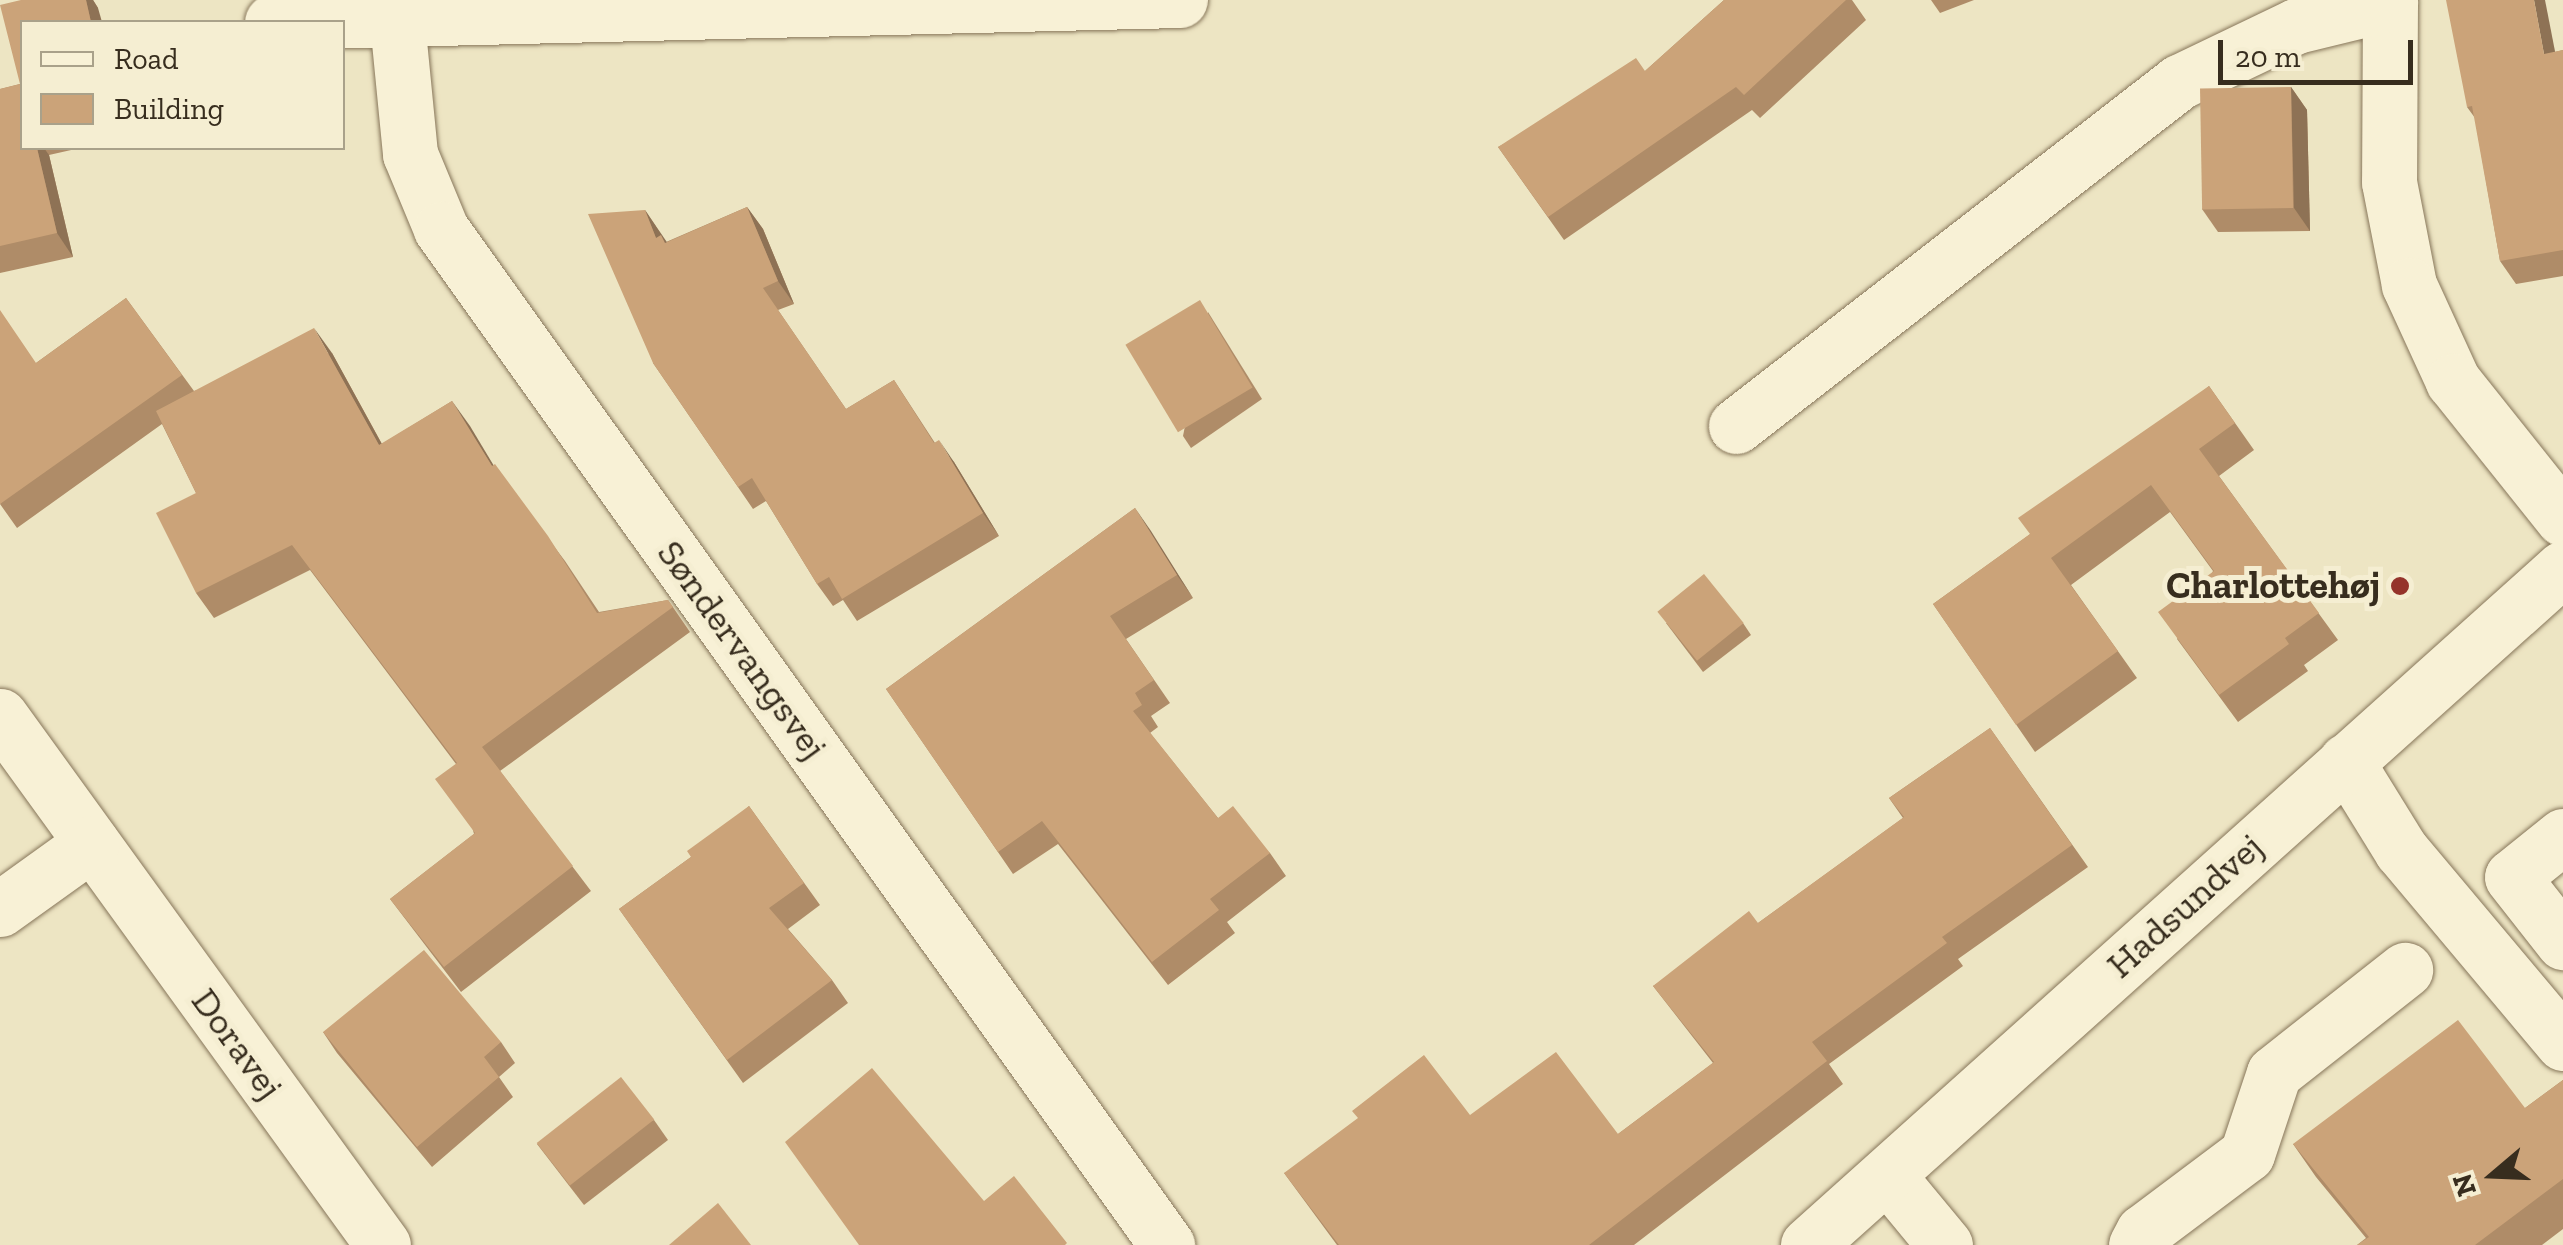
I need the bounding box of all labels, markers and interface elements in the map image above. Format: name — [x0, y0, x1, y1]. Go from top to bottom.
legend — [20, 20, 345, 150]
scale bar — [2223, 20, 2418, 82]
text: 20 m — [2235, 39, 2300, 75]
text: Road — [114, 41, 179, 77]
text: Building — [114, 91, 224, 127]
street label: Søndervangsvej — [647, 532, 837, 768]
place label: Charlottehøj — [2166, 563, 2380, 609]
marker: Charlottehøj — [2389, 575, 2411, 597]
street label: Hadsundvej — [2098, 824, 2272, 988]
street label: Doravej — [182, 980, 292, 1108]
north arrow — [2443, 1125, 2543, 1225]
text: N — [2445, 1169, 2483, 1200]

